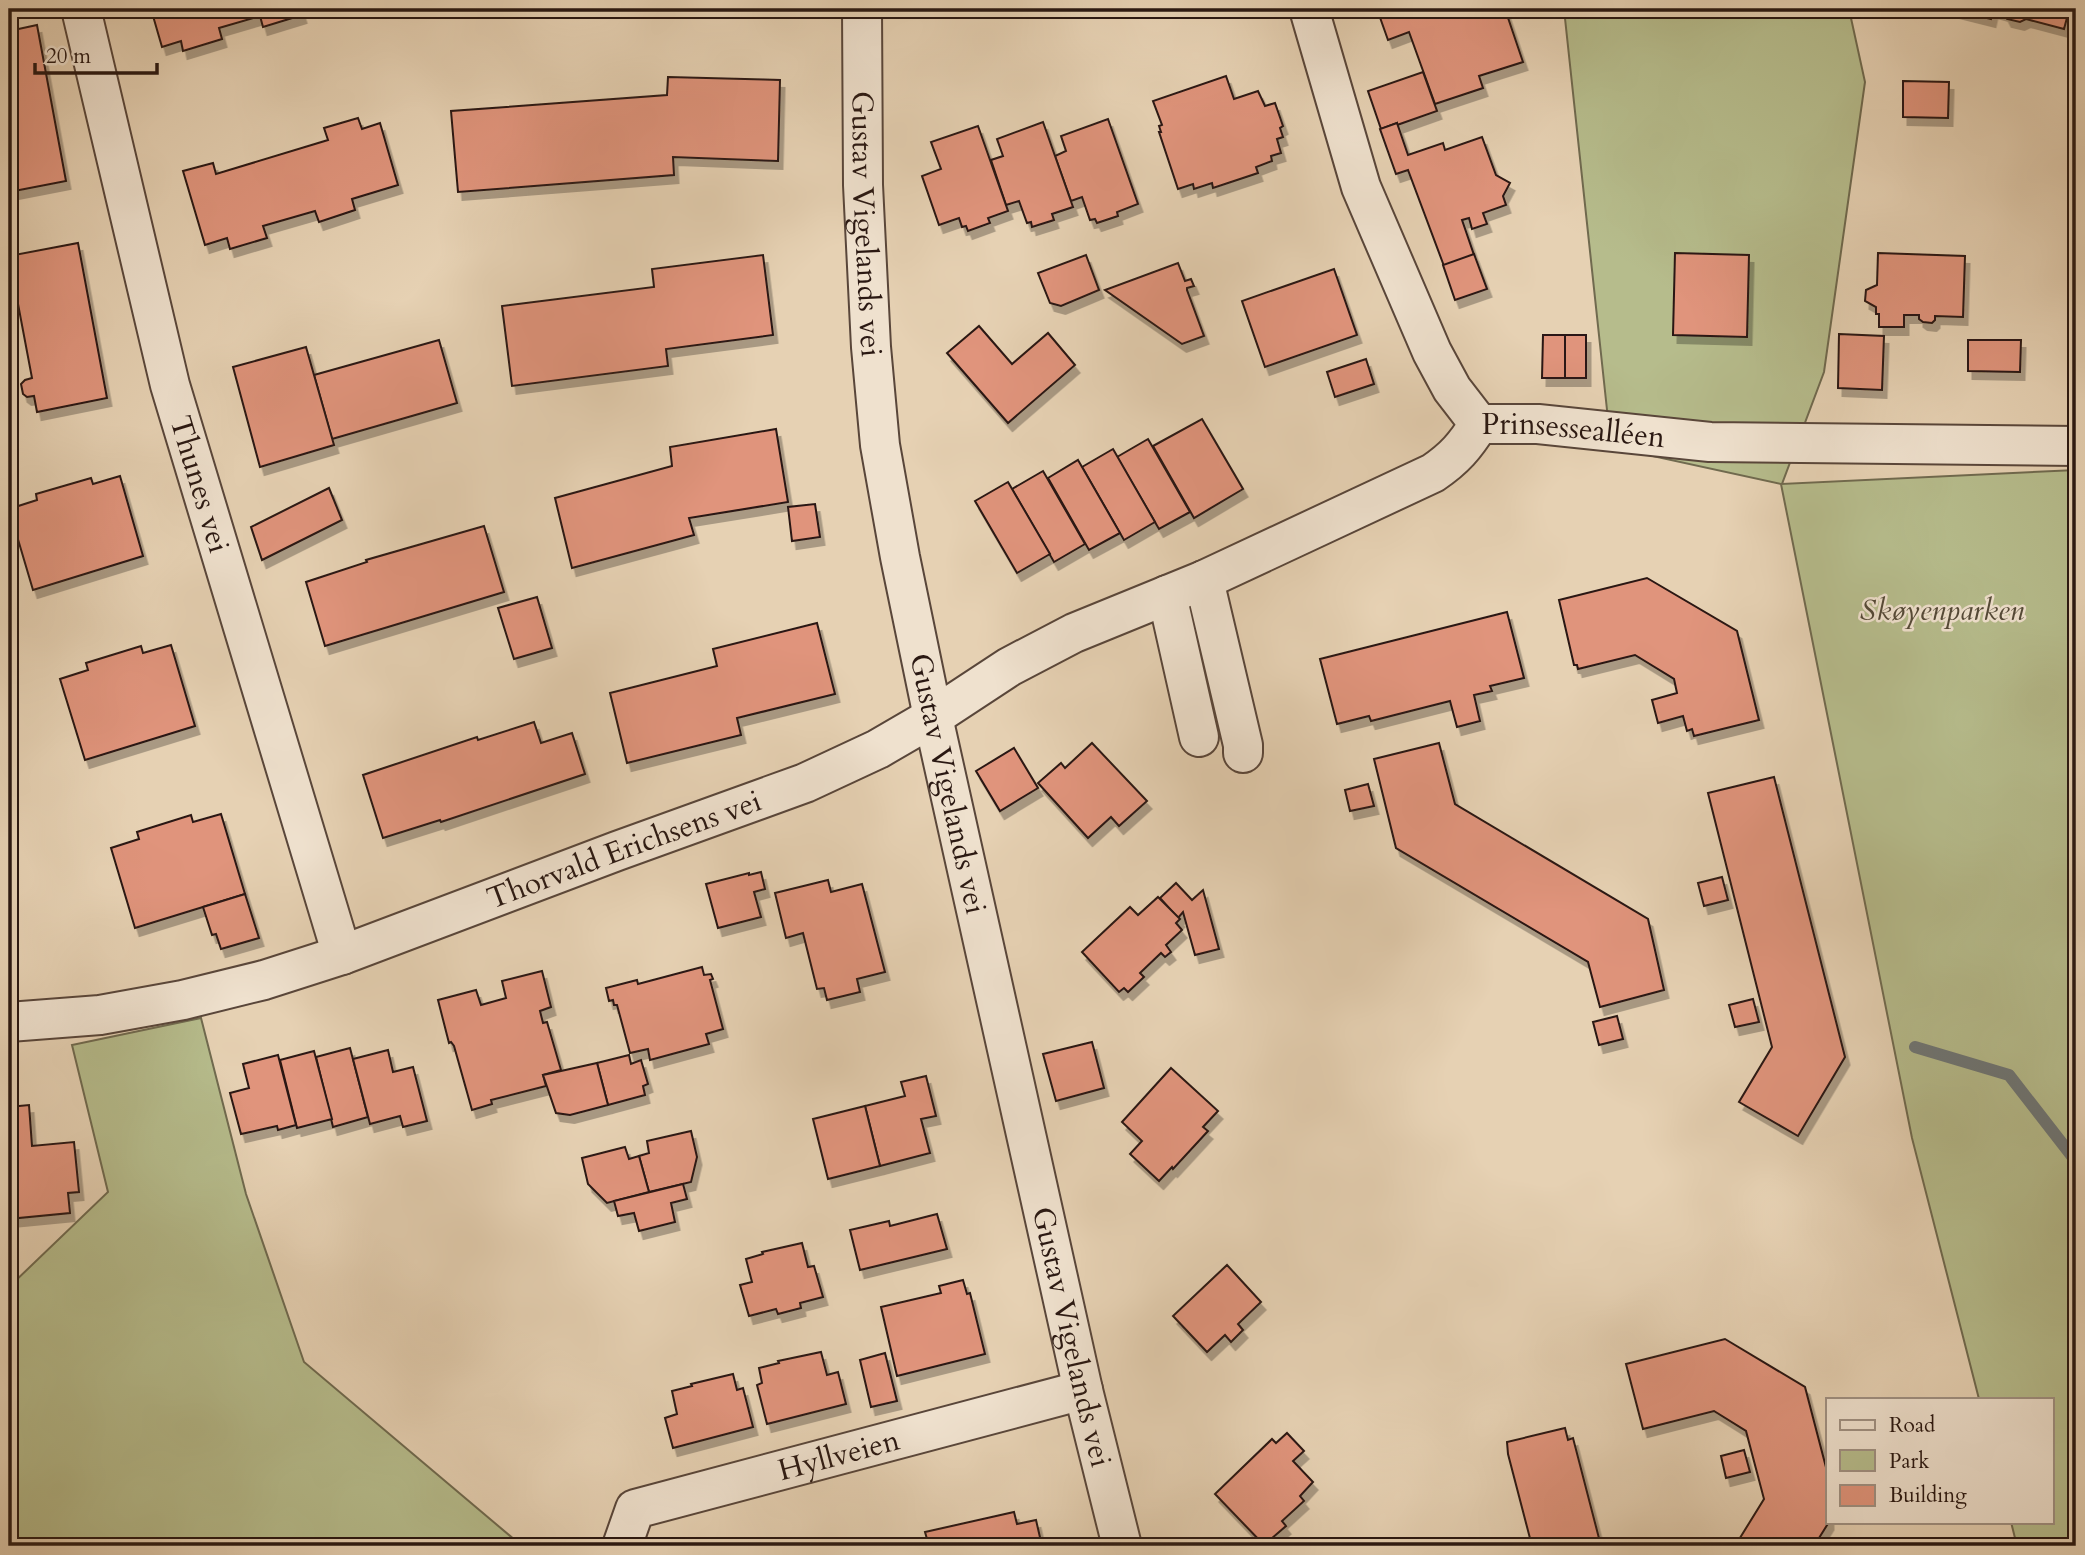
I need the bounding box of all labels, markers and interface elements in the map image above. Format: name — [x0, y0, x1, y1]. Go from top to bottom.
scale bar — [35, 32, 158, 76]
text: 20 m — [46, 42, 91, 71]
street label: Gustav Vigelands vei — [842, 91, 892, 359]
street label: Prinsessealléen — [1482, 403, 1667, 458]
street label: Thunes vei — [160, 411, 240, 558]
park label: Skøyenparken — [1860, 590, 2025, 631]
street label: Gustav Vigelands vei — [900, 649, 997, 918]
street label: Thorvald Erichsens vei — [481, 780, 767, 919]
street label: Gustav Vigelands vei — [1022, 1203, 1122, 1471]
legend — [1826, 1398, 2054, 1524]
text: Road — [1889, 1411, 1935, 1440]
street label: Hyllveien — [773, 1419, 904, 1491]
text: Park — [1889, 1447, 1930, 1476]
text: Building — [1889, 1481, 1967, 1510]

